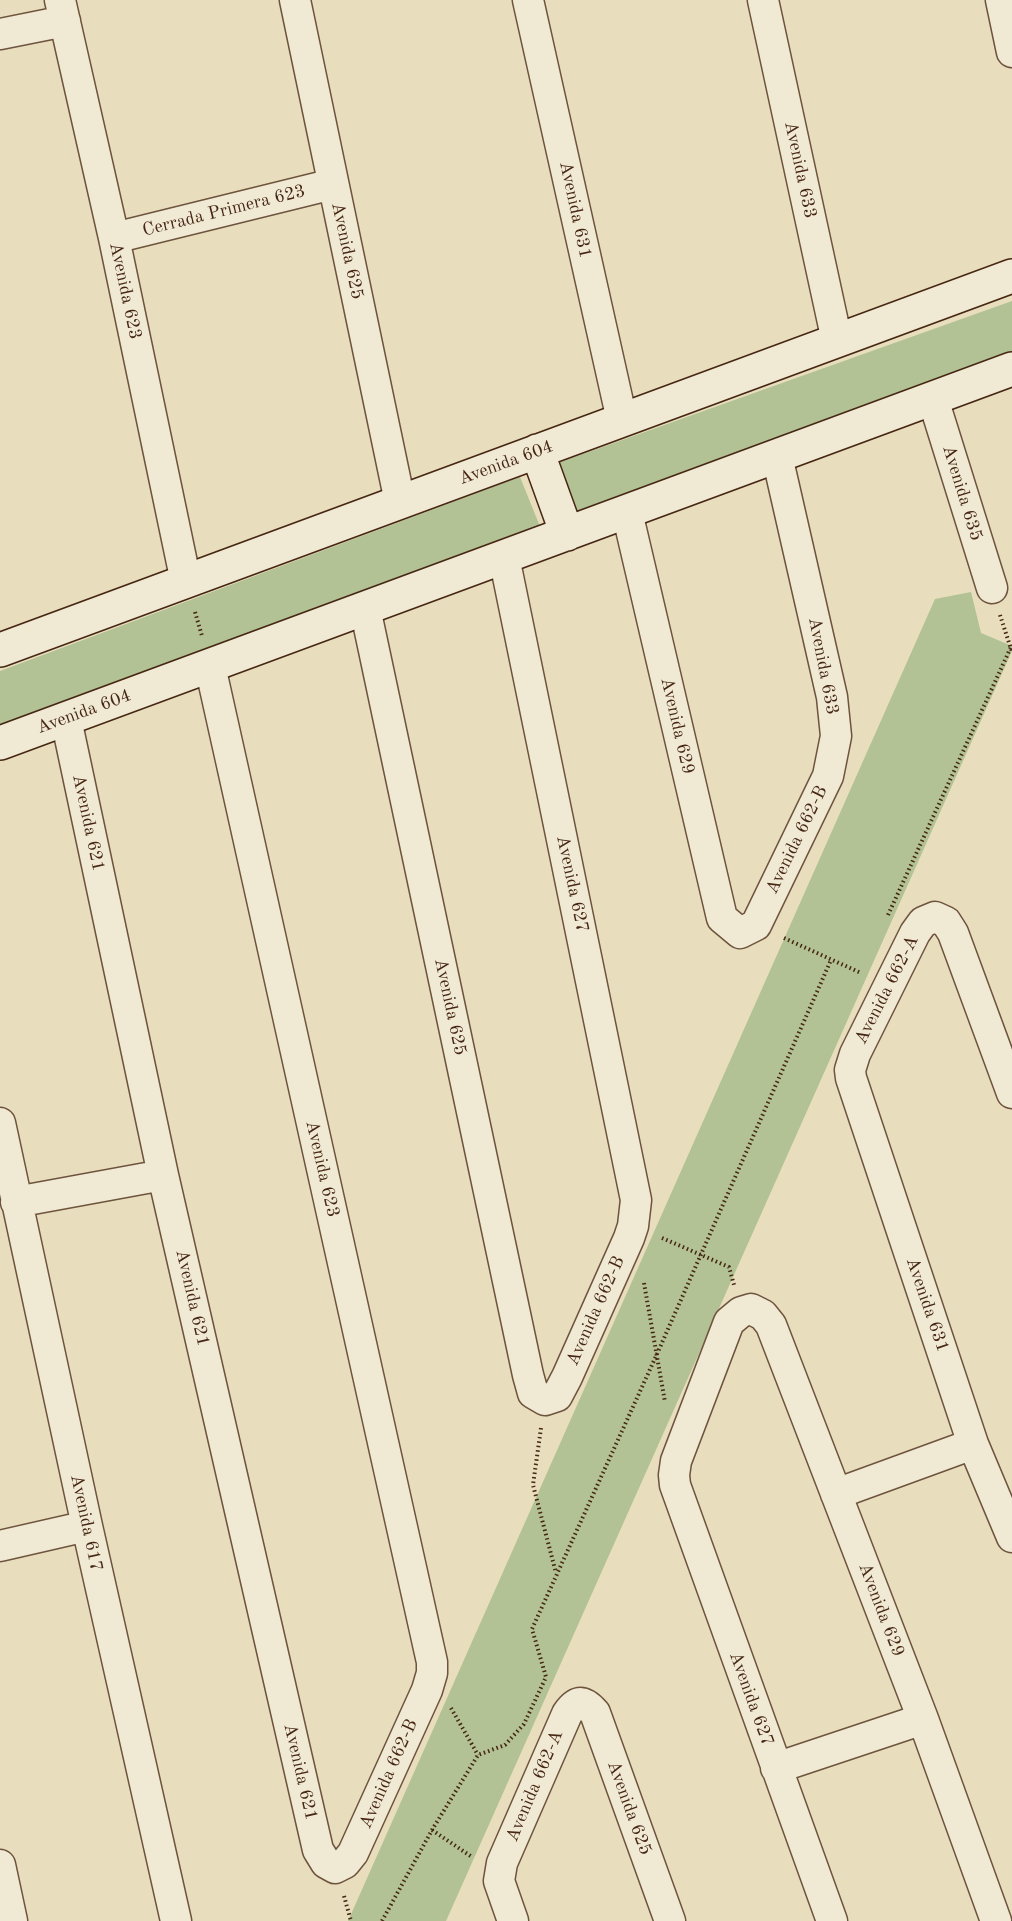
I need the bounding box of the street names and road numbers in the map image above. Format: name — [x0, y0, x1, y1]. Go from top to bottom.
street label: Avenida 633 — [779, 119, 821, 221]
street label: Avenida 631 — [554, 159, 596, 261]
street label: Cerrada Primera 623 — [140, 180, 308, 242]
street label: Avenida 625 — [326, 200, 368, 302]
street label: Avenida 623 — [104, 240, 146, 342]
street label: Avenida 604 — [456, 436, 556, 490]
street label: Avenida 635 — [937, 443, 987, 543]
street label: Avenida 633 — [803, 615, 843, 717]
street label: Avenida 629 — [655, 675, 699, 777]
street label: Avenida 604 — [34, 685, 134, 739]
street label: Avenida 621 — [67, 772, 109, 874]
street label: Avenida 662-B — [761, 782, 833, 898]
street label: Avenida 627 — [551, 833, 593, 935]
street label: Avenida 662-A — [850, 932, 924, 1048]
street label: Avenida 625 — [429, 956, 471, 1058]
street label: Avenida 623 — [300, 1118, 344, 1220]
street label: Avenida 621 — [170, 1247, 214, 1349]
street label: Avenida 662-B — [562, 1253, 630, 1369]
street label: Avenida 631 — [901, 1255, 953, 1355]
street label: Avenida 617 — [65, 1472, 107, 1574]
street label: Avenida 629 — [853, 1560, 909, 1660]
street label: Avenida 627 — [724, 1649, 778, 1749]
street label: Avenida 662-B — [355, 1716, 423, 1832]
street label: Avenida 621 — [278, 1721, 322, 1823]
street label: Avenida 662-A — [502, 1727, 568, 1845]
street label: Avenida 625 — [602, 1758, 656, 1858]

